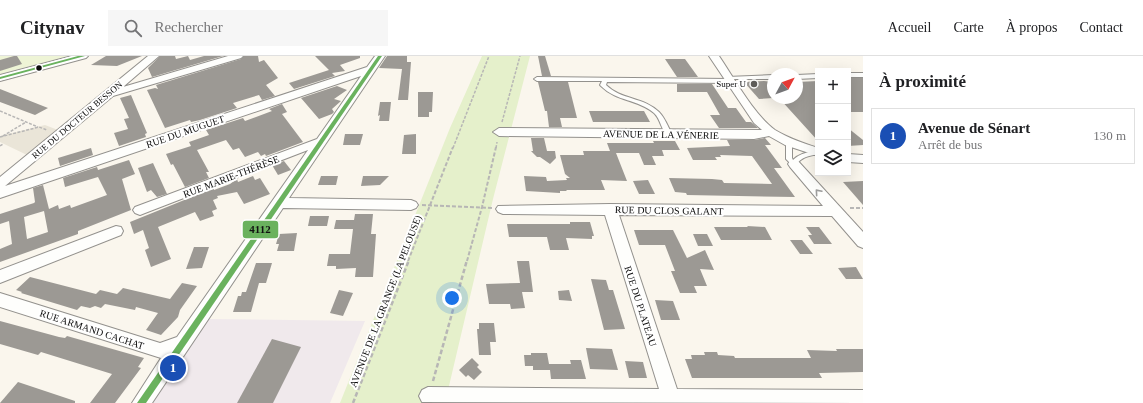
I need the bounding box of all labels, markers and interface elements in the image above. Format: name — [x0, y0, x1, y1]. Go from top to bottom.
search box — [108, 10, 388, 46]
text: Citynav — [20, 17, 84, 38]
icon: search — [122, 17, 144, 39]
text: Rechercher — [154, 19, 223, 35]
text: Accueil — [888, 20, 931, 35]
text: Carte — [953, 20, 984, 35]
text: À propos — [1006, 20, 1057, 35]
text: Contact — [1079, 20, 1123, 35]
unlabelled marker — [34, 63, 44, 73]
north arrow — [767, 68, 803, 104]
map controls — [815, 68, 851, 176]
button: + — [815, 68, 851, 104]
text: À proximité — [879, 72, 966, 91]
street label: RUE DU DOCTEUR BESSON — [30, 79, 125, 161]
place label: Super U — [716, 79, 746, 89]
marker: Super U — [749, 79, 759, 89]
button: − — [815, 104, 851, 140]
street label: RUE DU MUGUET — [145, 113, 226, 150]
text: Avenue de Sénart — [918, 120, 1030, 136]
street label: AVENUE DE LA VÉNERIE — [603, 128, 719, 141]
text: 1 — [890, 128, 896, 143]
text: 130 m — [1093, 128, 1126, 143]
text: Arrêt de bus — [918, 137, 982, 152]
button: layers — [815, 140, 851, 176]
street label: RUE MARIE-THÉRÈSE — [182, 153, 281, 200]
one-way arrow — [816, 189, 823, 197]
street label: RUE DU CLOS GALANT — [615, 204, 723, 217]
street label: AVENUE DE LA GRANGE (LA PELOUSE) — [347, 214, 424, 389]
line badge: 4112 — [242, 220, 279, 239]
text: 4112 — [249, 223, 271, 235]
street label: RUE DU PLATEAU — [622, 265, 659, 348]
your location — [442, 288, 462, 308]
street label: RUE ARMAND CACHAT — [38, 307, 145, 352]
pin: 1 — [160, 353, 186, 383]

